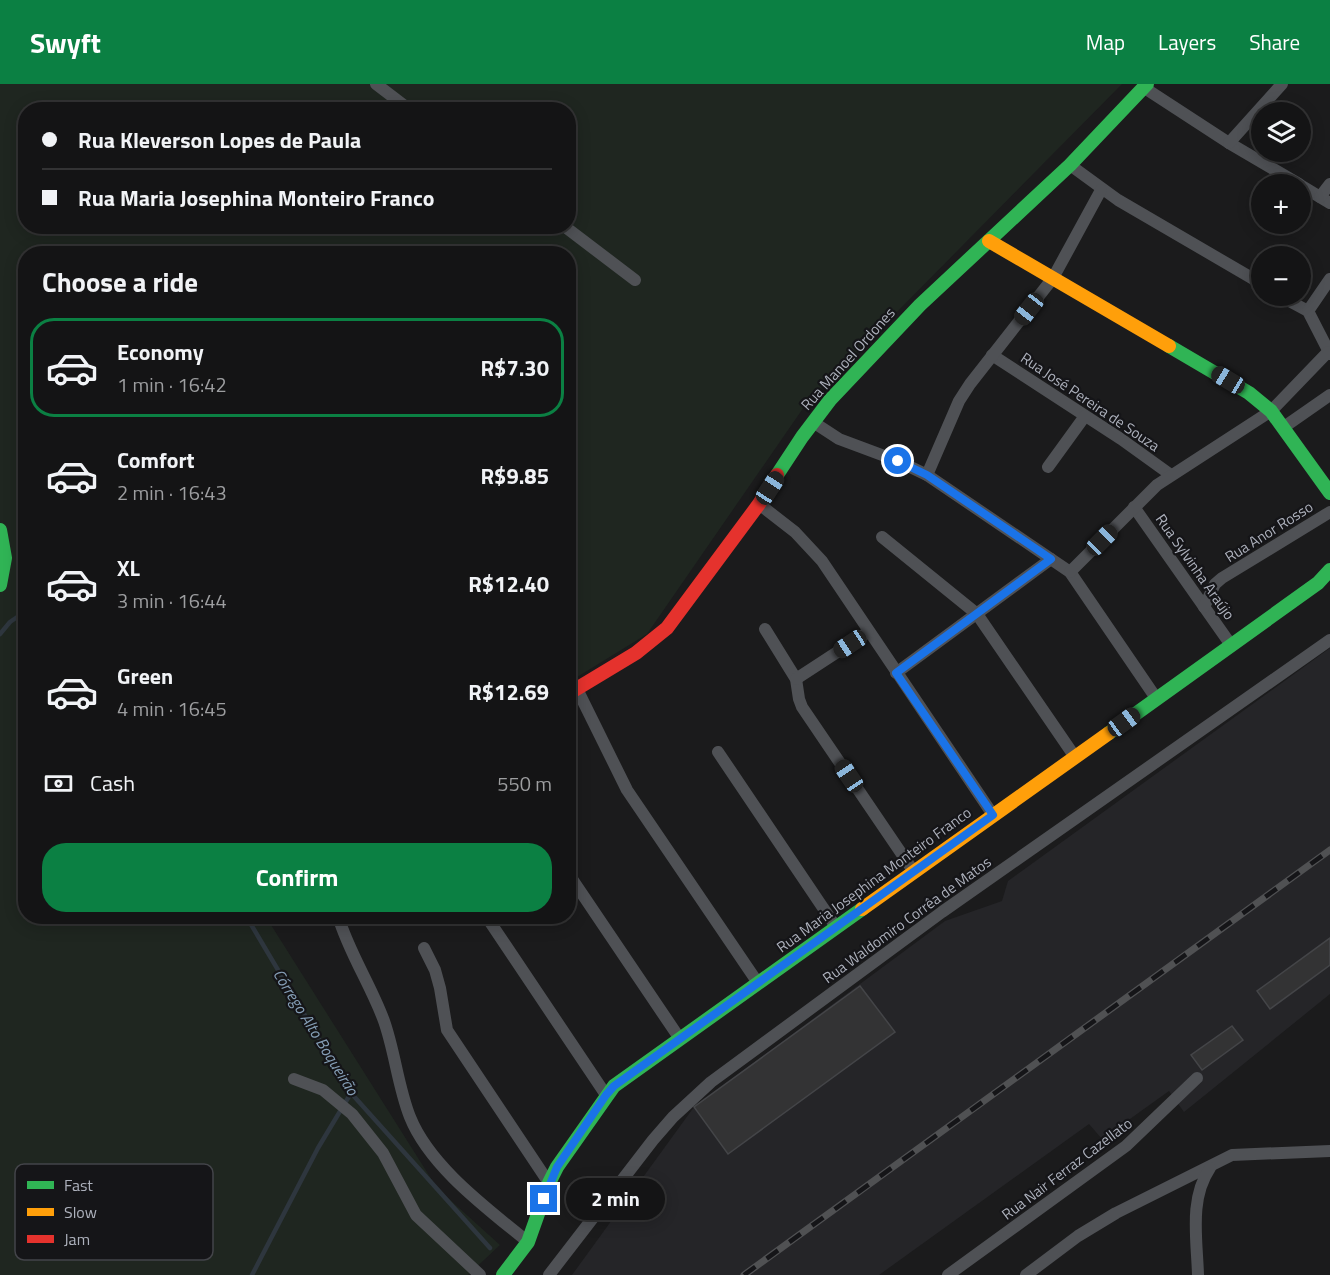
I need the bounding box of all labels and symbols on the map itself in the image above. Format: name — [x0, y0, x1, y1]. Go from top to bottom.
car — [1011, 289, 1047, 329]
street label: Rua Manoel Ordones — [795, 302, 900, 415]
street label: Rua José Pereira de Souza — [1016, 346, 1165, 457]
car — [1208, 363, 1248, 397]
route start — [884, 447, 911, 474]
car — [753, 468, 787, 508]
street label: Rua Anor Rosso — [1220, 495, 1317, 568]
street label: Rua Sylvinha Araújo — [1150, 509, 1241, 625]
car — [1083, 521, 1121, 559]
car — [830, 627, 870, 661]
car — [1104, 704, 1144, 740]
car — [831, 756, 867, 796]
street label: Rua Maria Josephina Monteiro Franco — [772, 801, 976, 958]
street label: Rua Waldomiro Corrêa de Matos — [818, 850, 996, 989]
water label: Córrego Alto Boqueirão — [267, 964, 365, 1101]
street label: Rua Nair Ferraz Cazellato — [997, 1112, 1137, 1225]
legend — [15, 1164, 213, 1260]
text: Fast — [64, 1173, 93, 1197]
callout: 2 min — [565, 1178, 664, 1220]
route end — [530, 1185, 557, 1212]
text: Slow — [64, 1200, 97, 1224]
text: Jam — [64, 1227, 90, 1251]

